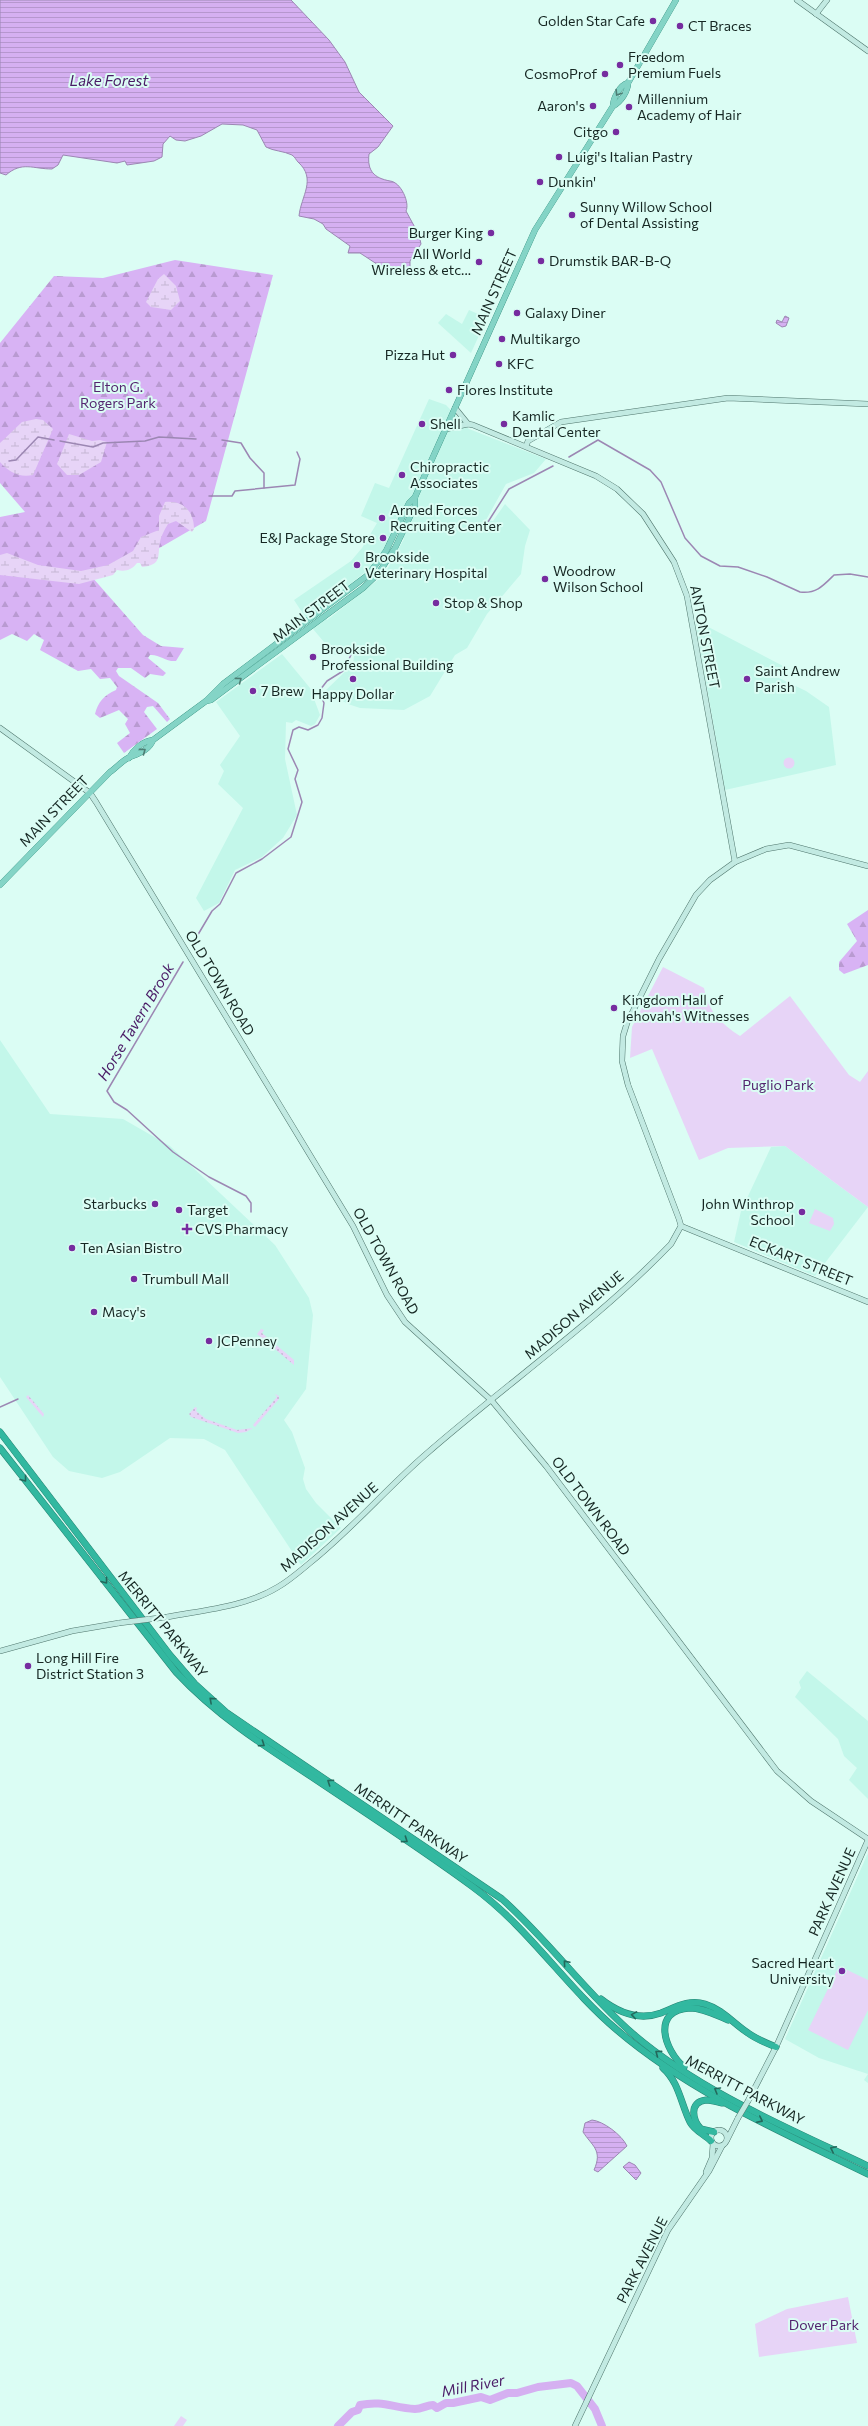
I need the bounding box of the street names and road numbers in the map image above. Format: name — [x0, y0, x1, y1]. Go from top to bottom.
street label: MAIN STREET — [467, 246, 520, 337]
street label: MAIN STREET — [269, 576, 353, 645]
street label: ANTON STREET — [687, 584, 724, 690]
street label: MAIN STREET — [16, 772, 92, 850]
street label: OLD TOWN ROAD — [182, 927, 259, 1038]
street label: OLD TOWN ROAD — [350, 1204, 423, 1317]
street label: ECKART STREET — [747, 1232, 855, 1289]
street label: MADISON AVENUE — [521, 1267, 627, 1362]
street label: OLD TOWN ROAD — [549, 1453, 634, 1559]
street label: MADISON AVENUE — [276, 1478, 381, 1575]
street label: MERRITT PARKWAY — [115, 1567, 212, 1680]
street label: MERRITT PARKWAY — [352, 1779, 471, 1867]
street label: PARK AVENUE — [804, 1845, 859, 1939]
street label: MERRITT PARKWAY — [683, 2051, 808, 2128]
street label: PARK AVENUE — [612, 2214, 671, 2306]

